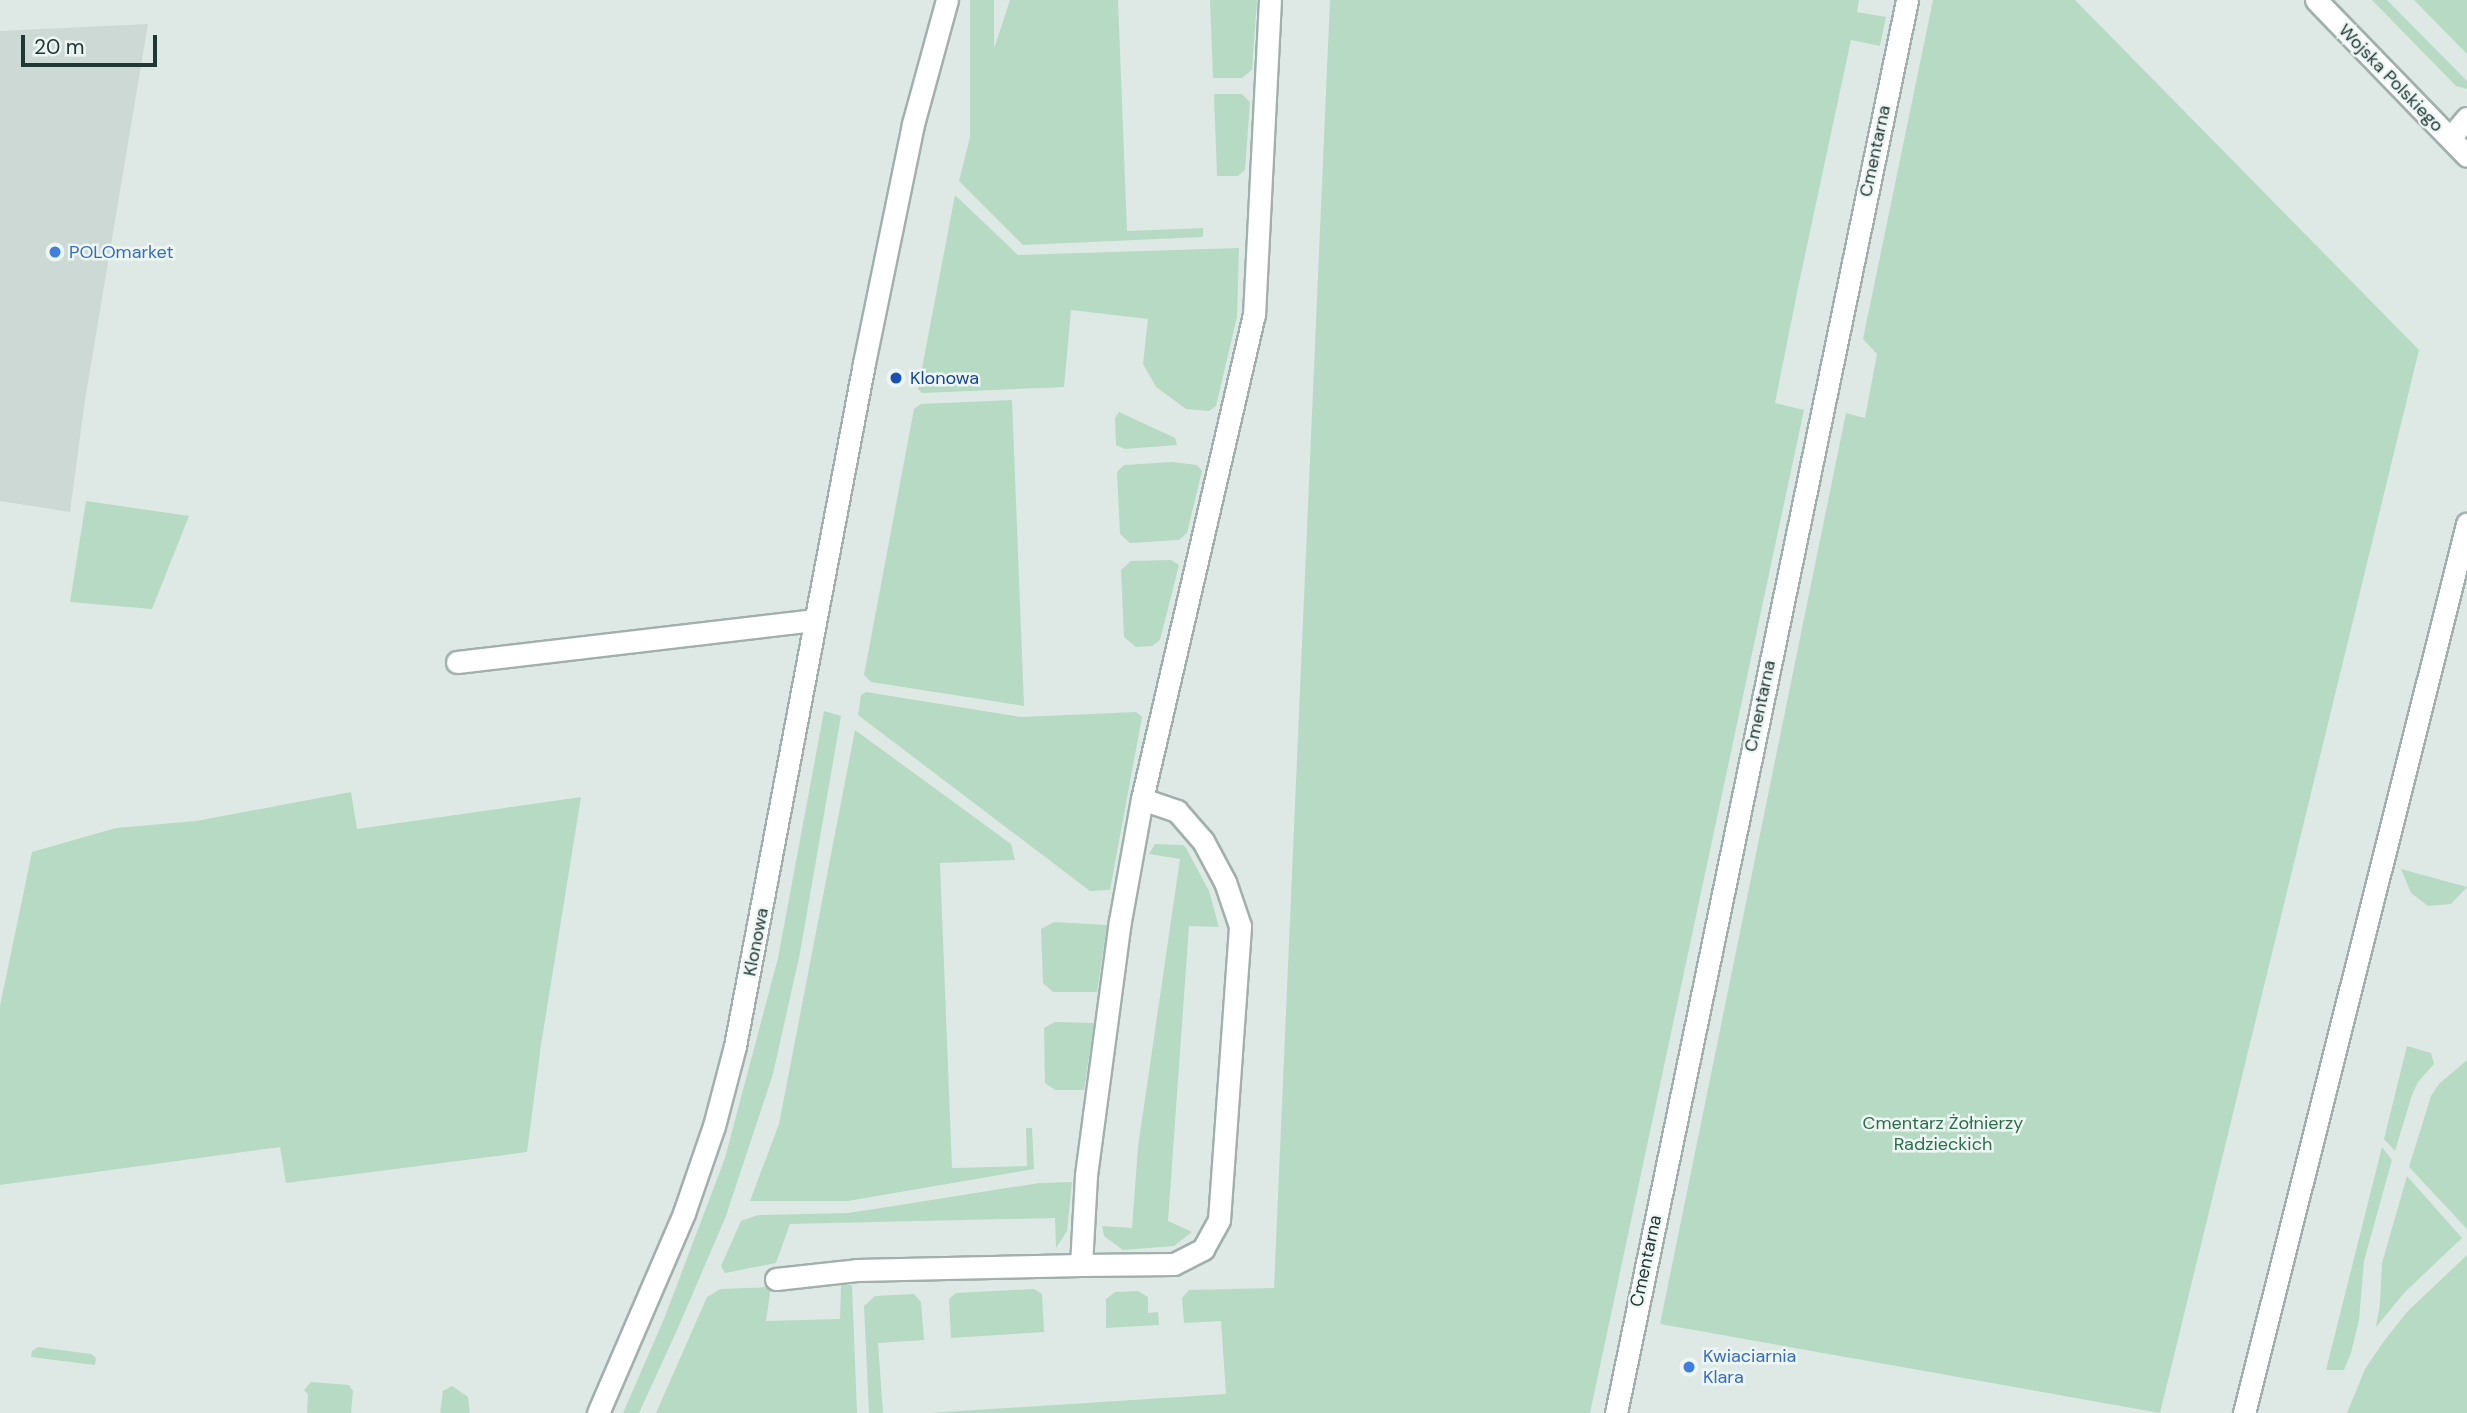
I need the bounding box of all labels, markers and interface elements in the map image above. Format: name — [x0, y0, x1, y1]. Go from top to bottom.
street label: Wojska Polskiego — [2334, 20, 2448, 136]
scale bar — [24, 21, 161, 65]
text: 20 m — [34, 33, 85, 61]
street label: Cmentarna — [1855, 103, 1895, 199]
place label: POLOmarket — [69, 241, 174, 263]
marker: POLOmarket — [47, 244, 63, 260]
place label: Klonowa — [910, 367, 979, 389]
marker: Klonowa — [888, 370, 904, 386]
street label: Cmentarna — [1740, 658, 1780, 754]
street label: Klonowa — [739, 906, 773, 978]
park label: Cmentarz Żołnierzy Radzieckich — [1863, 1113, 2023, 1156]
street label: Cmentarna — [1626, 1213, 1666, 1309]
place label: Kwiaciarnia Klara — [1703, 1346, 1796, 1388]
marker: Kwiaciarnia Klara — [1681, 1359, 1697, 1375]

